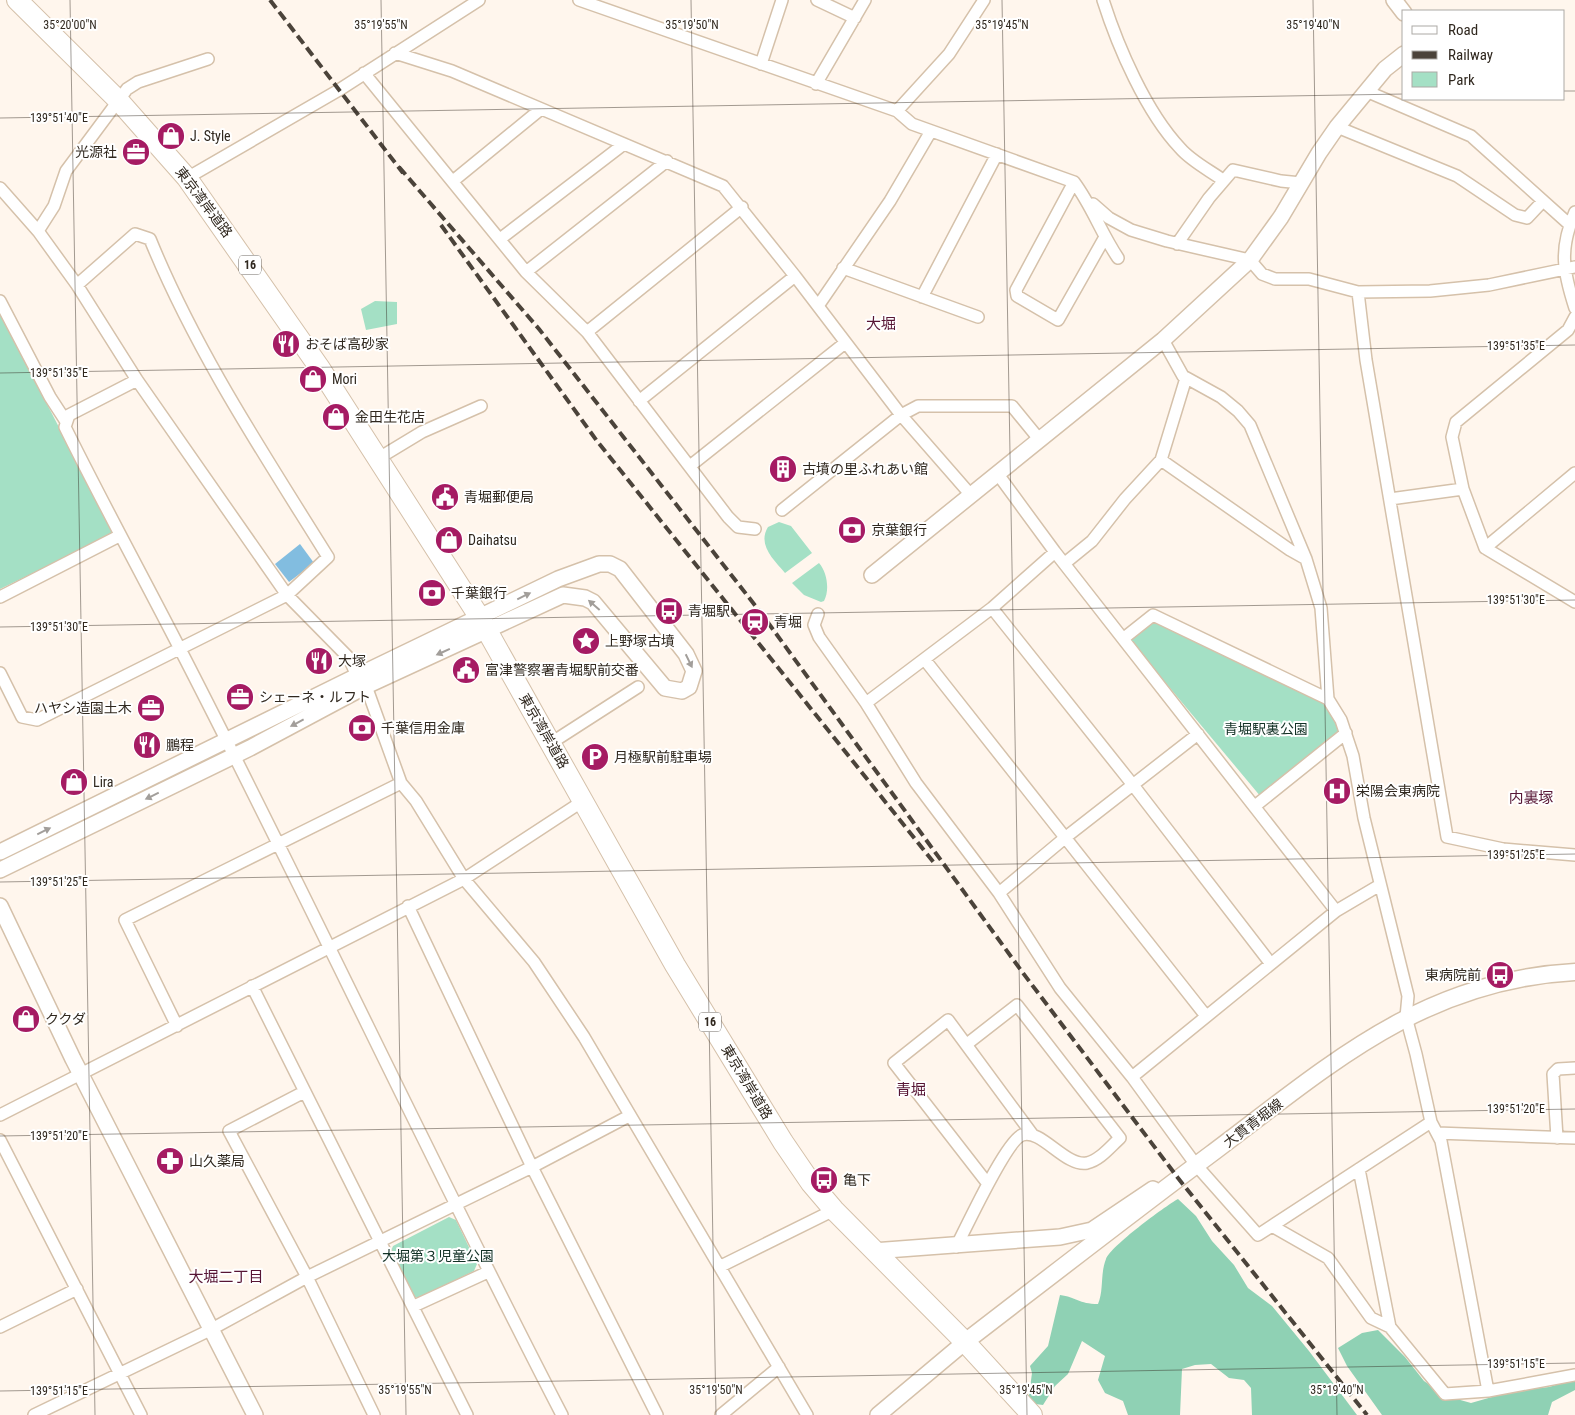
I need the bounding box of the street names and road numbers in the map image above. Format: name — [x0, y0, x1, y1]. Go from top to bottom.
street label: 東京湾岸道路 — [172, 164, 236, 240]
road number: 16 — [239, 256, 261, 274]
street label: 東京湾岸道路 — [516, 691, 572, 771]
road number: 16 — [699, 1012, 721, 1032]
street label: 東京湾岸道路 — [719, 1042, 775, 1122]
street label: 大貫青堀線 — [1220, 1096, 1286, 1150]

